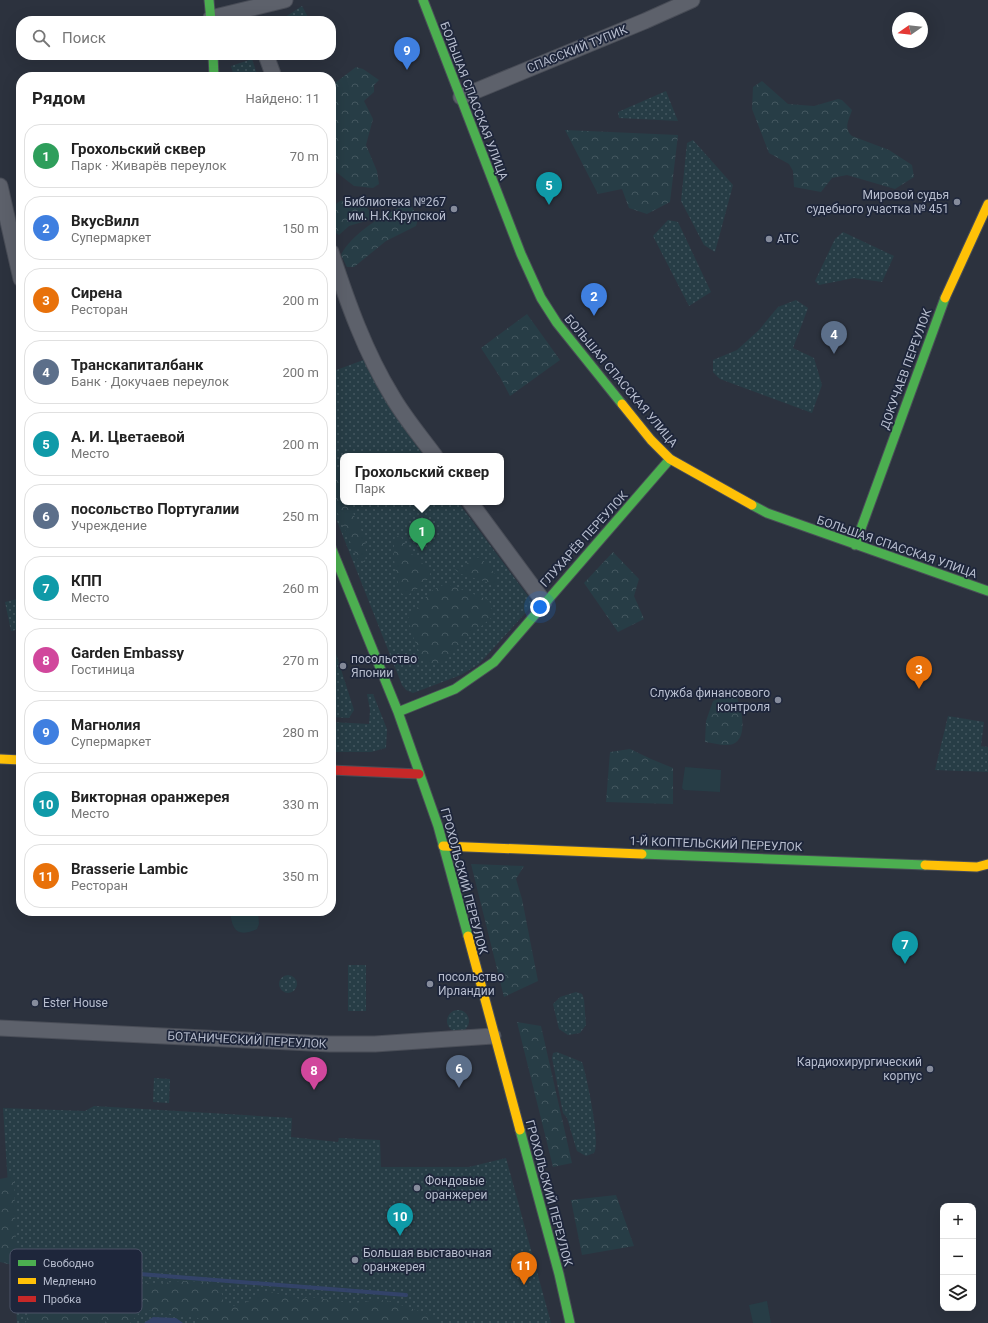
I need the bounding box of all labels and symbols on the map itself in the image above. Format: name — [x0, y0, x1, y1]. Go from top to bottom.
north arrow — [892, 12, 928, 48]
street label: БОЛЬШАЯ СПАССКАЯ УЛИЦА — [437, 20, 511, 182]
street label: СПАССКИЙ ТУПИК — [524, 21, 629, 76]
pin: 9 — [394, 37, 420, 70]
pin: 5 — [536, 172, 562, 205]
place label: Мировой судья судебного участка № 451 — [806, 188, 949, 216]
place label: Библиотека №267 им. Н.К.Крупской — [344, 195, 446, 223]
marker: Мировой судья судебного участка № 451 — [952, 197, 962, 207]
marker: Библиотека №267 им. Н.К.Крупской — [449, 204, 459, 214]
place label: АТС — [777, 232, 799, 246]
marker: АТС — [764, 234, 774, 244]
pin: 2 — [581, 283, 607, 316]
street label: ДОКУЧАЕВ ПЕРЕУЛОК — [878, 307, 934, 431]
street label: БОЛЬШАЯ СПАССКАЯ УЛИЦА — [562, 312, 681, 450]
pin: 4 — [821, 321, 847, 354]
street label: ГЛУХАРЁВ ПЕРЕУЛОК — [537, 487, 631, 590]
street label: БОЛЬШАЯ СПАССКАЯ УЛИЦА — [815, 513, 979, 581]
pin: 1 — [409, 518, 435, 551]
your location — [530, 597, 550, 617]
place label: посольство Японии — [351, 652, 417, 680]
pin: 3 — [906, 656, 932, 689]
marker: посольство Японии — [338, 661, 348, 671]
place label: Служба финансового контроля — [650, 686, 770, 714]
marker: Служба финансового контроля — [773, 695, 783, 705]
street label: ГРОХОЛЬСКИЙ ПЕРЕУЛОК — [438, 806, 491, 956]
street label: 1-Й КОПТЕЛЬСКИЙ ПЕРЕУЛОК — [629, 833, 803, 854]
pin: 7 — [892, 931, 918, 964]
place label: посольство Ирландии — [438, 970, 504, 998]
marker: посольство Ирландии — [425, 979, 435, 989]
place label: Ester House — [43, 996, 108, 1010]
marker: Ester House — [30, 998, 40, 1008]
street label: БОТАНИЧЕСКИЙ ПЕРЕУЛОК — [167, 1028, 327, 1051]
pin: 6 — [446, 1055, 472, 1088]
place label: Кардиохирургический корпус — [797, 1055, 922, 1083]
pin: 8 — [301, 1057, 327, 1090]
marker: Кардиохирургический корпус — [925, 1064, 935, 1074]
street label: ГРОХОЛЬСКИЙ ПЕРЕУЛОК — [523, 1118, 576, 1268]
place label: Фондовые оранжереи — [425, 1174, 488, 1202]
marker: Фондовые оранжереи — [412, 1183, 422, 1193]
pin: 10 — [387, 1203, 413, 1236]
place label: Большая выставочная оранжерея — [363, 1246, 492, 1274]
legend — [10, 1249, 142, 1313]
pin: 11 — [511, 1252, 537, 1285]
marker: Большая выставочная оранжерея — [350, 1255, 360, 1265]
text: Свободно — [43, 1257, 94, 1270]
text: Медленно — [43, 1275, 96, 1288]
text: Пробка — [43, 1293, 81, 1306]

